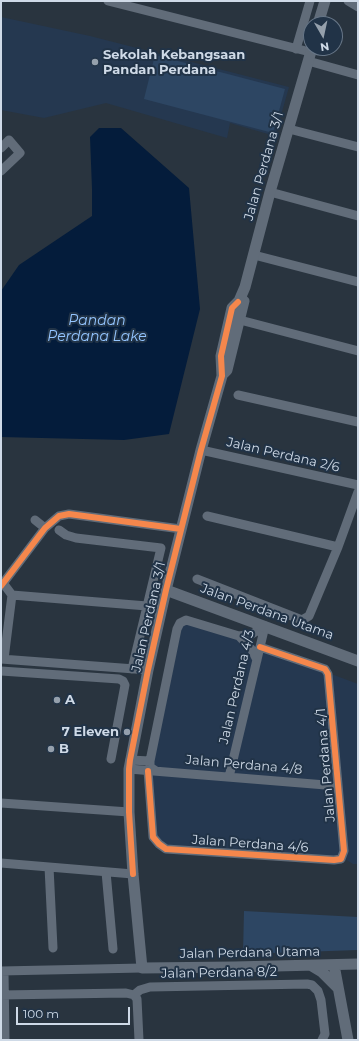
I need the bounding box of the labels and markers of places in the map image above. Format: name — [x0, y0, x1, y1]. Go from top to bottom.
place label: Sekolah Kebangsaan Pandan Perdana — [103, 47, 245, 78]
marker: Sekolah Kebangsaan Pandan Perdana — [90, 57, 100, 67]
place label: A — [65, 692, 75, 708]
marker: A — [52, 695, 62, 705]
place label: 7 Eleven — [62, 724, 119, 740]
marker: 7 Eleven — [122, 727, 132, 737]
place label: B — [59, 741, 69, 757]
marker: B — [46, 744, 56, 754]

